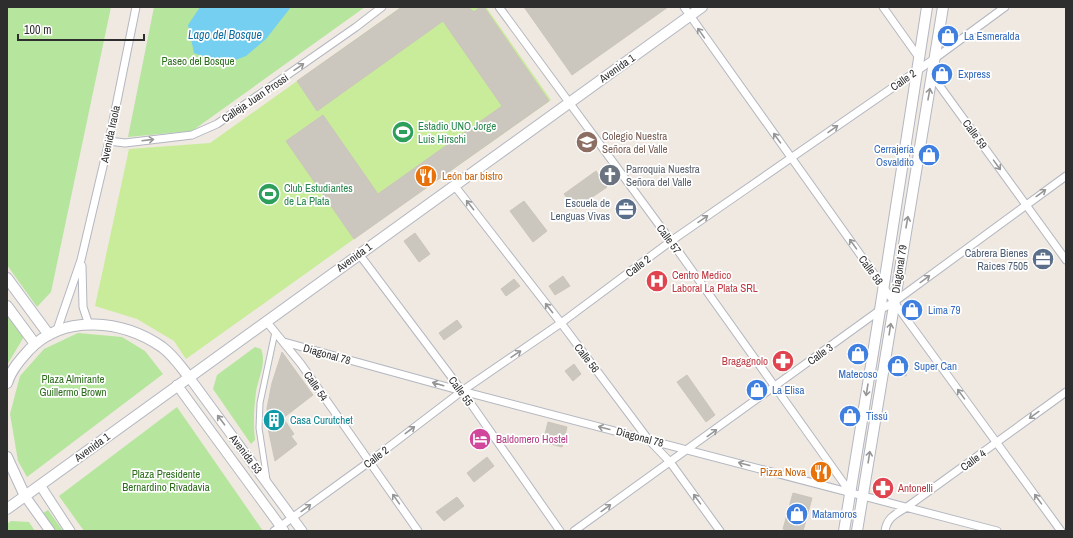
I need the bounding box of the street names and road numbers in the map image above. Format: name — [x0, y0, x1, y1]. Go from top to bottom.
street label: Avenida 1 — [596, 51, 638, 86]
street label: Calle 2 — [887, 66, 919, 94]
street label: Calleja Juan Prossi — [219, 70, 291, 126]
street label: Avenida Iraola — [97, 104, 123, 165]
street label: Calle 59 — [960, 116, 990, 152]
street label: Calle 57 — [654, 221, 684, 257]
street label: Avenida 1 — [333, 239, 374, 275]
street label: Diagonal 79 — [888, 244, 910, 294]
street label: Calle 2 — [623, 252, 653, 280]
street label: Calle 58 — [856, 252, 886, 288]
street label: Calle 3 — [805, 340, 835, 368]
street label: Diagonal 78 — [302, 341, 352, 367]
street label: Calle 56 — [571, 341, 603, 375]
street label: Calle 54 — [301, 368, 331, 404]
street label: Calle 55 — [446, 373, 476, 409]
street label: Diagonal 78 — [615, 424, 665, 450]
street label: Avenida 1 — [71, 429, 112, 465]
street label: Avenida 53 — [226, 431, 265, 476]
street label: Calle 2 — [361, 443, 391, 471]
street label: Calle 4 — [958, 446, 988, 474]

